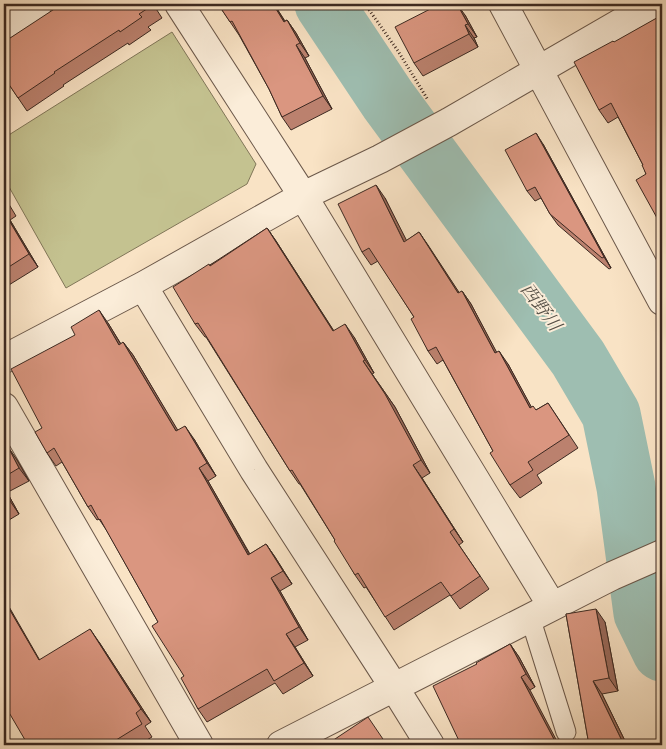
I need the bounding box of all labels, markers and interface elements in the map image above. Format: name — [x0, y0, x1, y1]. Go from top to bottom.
water label: 西野川 — [516, 279, 566, 337]

